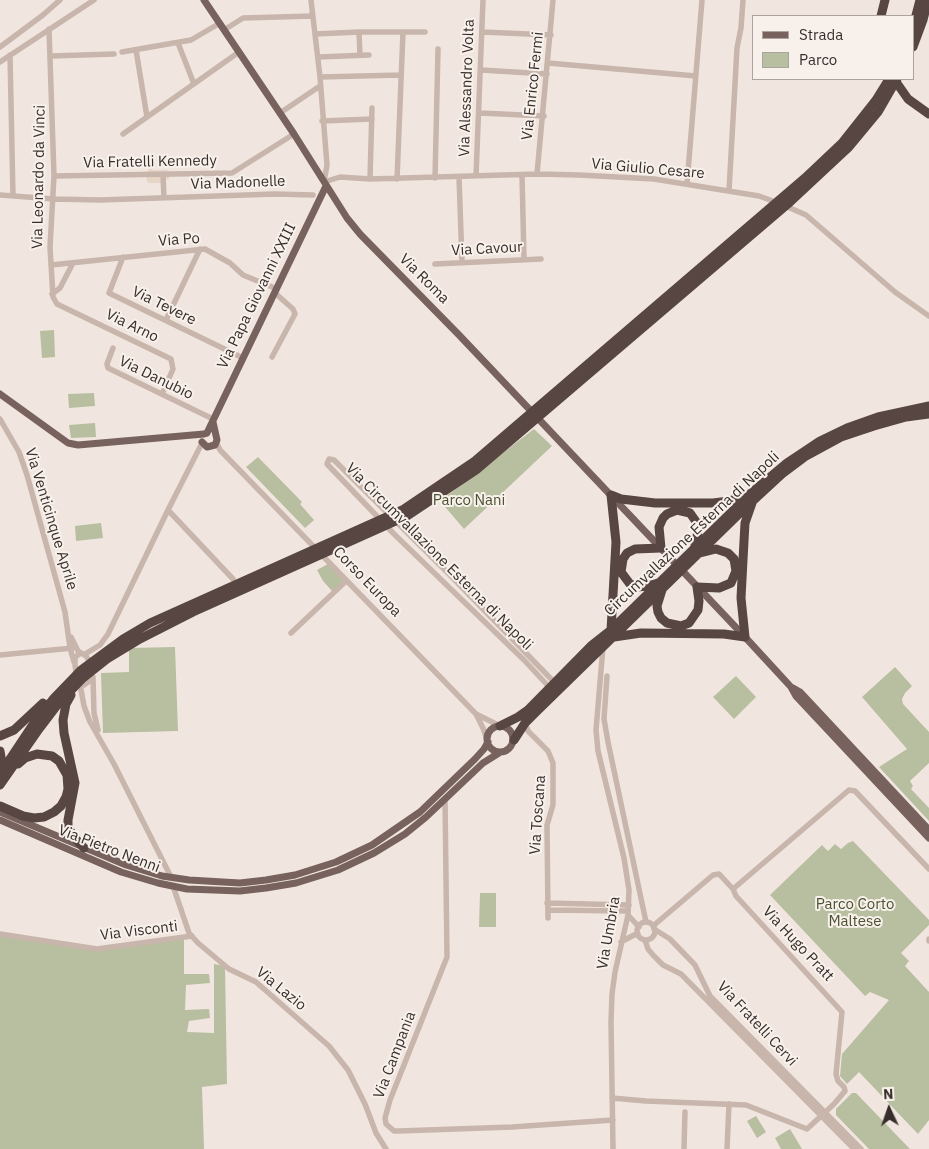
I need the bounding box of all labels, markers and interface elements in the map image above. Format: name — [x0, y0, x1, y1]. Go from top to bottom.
legend — [752, 15, 914, 80]
street label: Via Alessandro Volta — [456, 19, 478, 157]
text: Strada — [799, 25, 843, 44]
street label: Via Enrico Fermi — [518, 31, 548, 141]
text: Parco — [799, 50, 837, 69]
street label: Via Leonardo da Vinci — [29, 105, 49, 249]
street label: Via Fratelli Kennedy — [83, 152, 217, 172]
street label: Via Giulio Cesare — [591, 155, 705, 183]
street label: Via Madonelle — [190, 172, 286, 194]
street label: Via Papa Giovanni XXIII — [214, 220, 300, 372]
street label: Via Po — [158, 230, 200, 250]
street label: Via Cavour — [451, 238, 523, 260]
street label: Via Roma — [395, 250, 453, 308]
street label: Via Tevere — [129, 283, 199, 329]
street label: Via Arno — [103, 306, 161, 346]
street label: Via Danubio — [116, 352, 196, 404]
street label: Via Venticinque Aprile — [21, 446, 81, 592]
street label: Circumvallazione Esterna di Napoli — [601, 448, 783, 620]
street label: Via Circumvallazione Esterna di Napoli — [342, 460, 536, 654]
park label: Parco Nani — [433, 492, 505, 510]
street label: Corso Europa — [329, 543, 405, 621]
street label: Via Toscana — [526, 775, 550, 855]
street label: Via Pietro Nenni — [55, 821, 163, 877]
street label: Via Umbria — [594, 895, 624, 971]
park label: Parco Corto Maltese — [816, 896, 894, 931]
street label: Via Hugo Pratt — [759, 903, 837, 985]
street label: Via Visconti — [99, 917, 179, 945]
street label: Via Lazio — [252, 963, 310, 1015]
street label: Via Fratelli Cervi — [713, 978, 801, 1070]
street label: Via Campania — [370, 1009, 420, 1101]
north arrow — [864, 1084, 914, 1134]
text: N — [883, 1085, 894, 1103]

